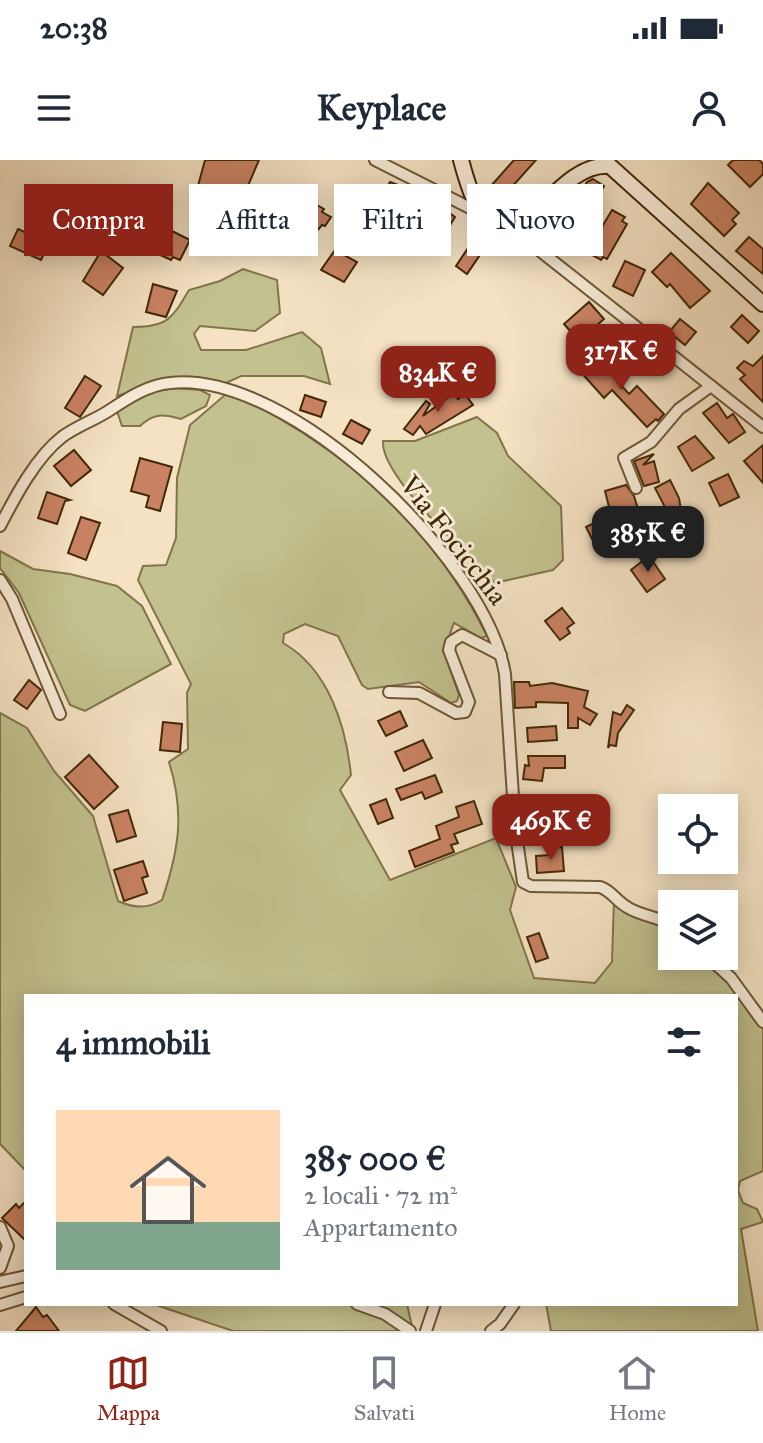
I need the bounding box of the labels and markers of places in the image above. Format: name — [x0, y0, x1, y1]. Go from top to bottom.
pin: 317K € — [556, 324, 686, 392]
pin: 834K € — [373, 346, 503, 414]
pin: 385K € — [583, 506, 713, 574]
pin: 469K € — [486, 794, 616, 862]

